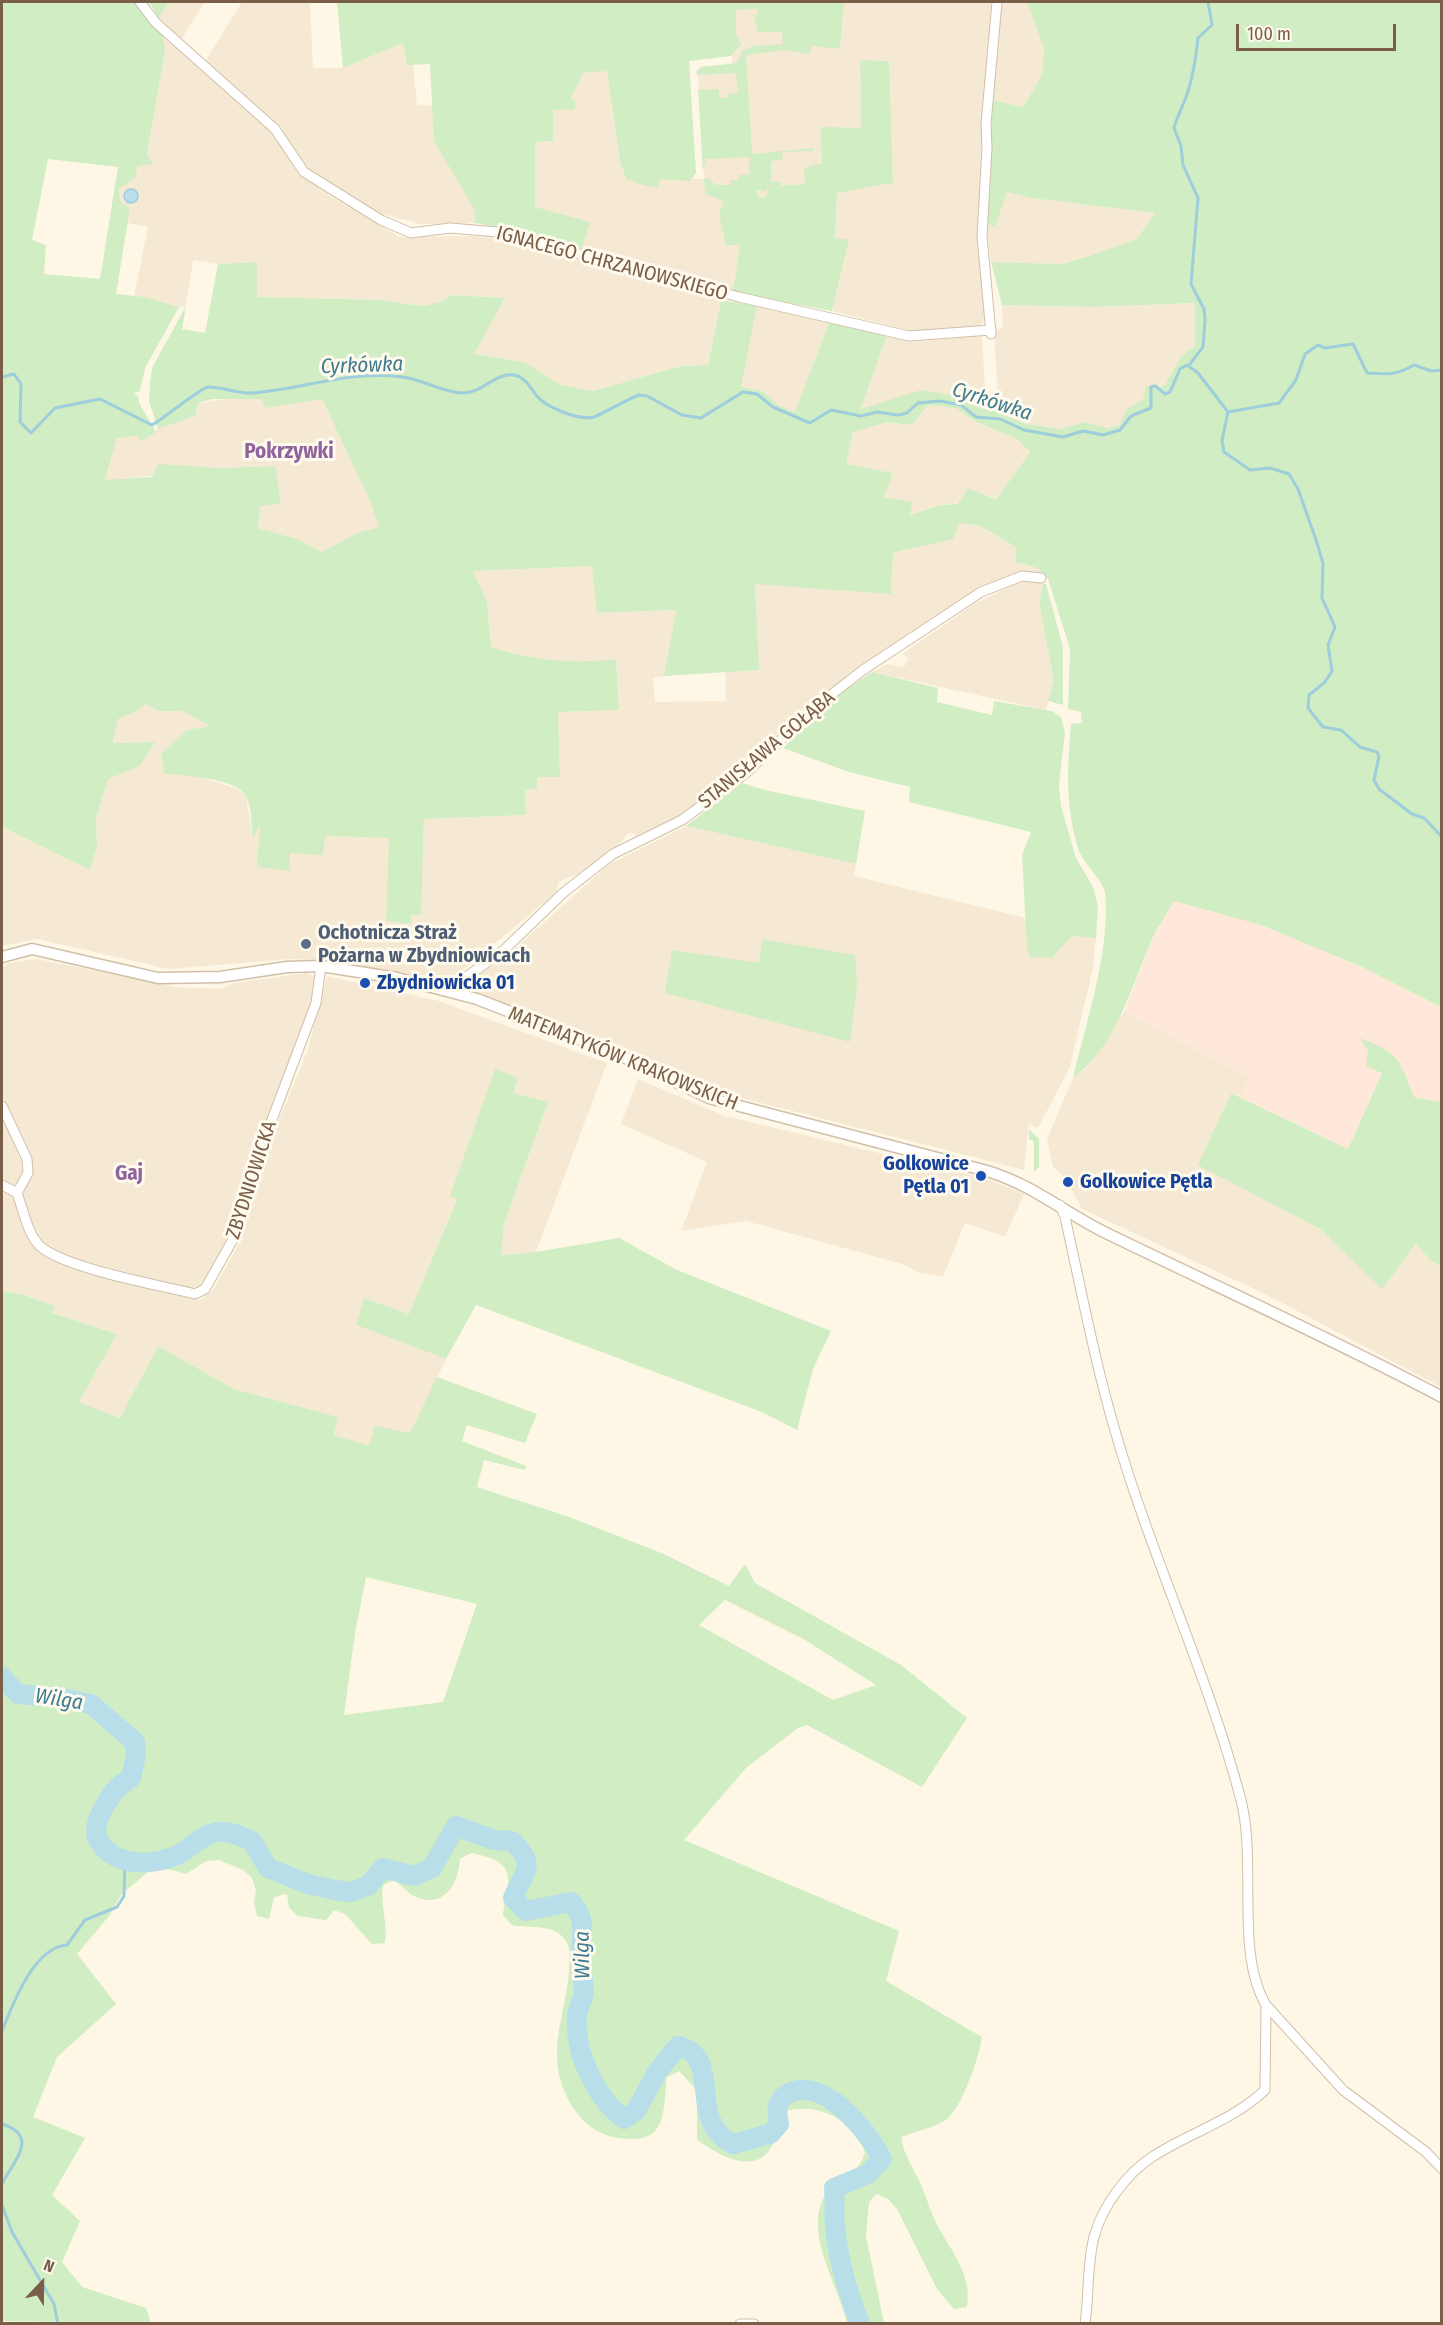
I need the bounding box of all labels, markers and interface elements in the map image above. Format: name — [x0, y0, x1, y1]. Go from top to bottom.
scale bar — [1239, 12, 1400, 50]
text: 100 m — [1247, 23, 1291, 45]
street label: IGNACEGO CHRZANOWSKIEGO — [494, 222, 730, 306]
water label: Cyrkówka — [320, 352, 404, 380]
water label: Cyrkówka — [949, 377, 1035, 427]
district label: Pokrzywki — [244, 439, 334, 465]
street label: STANISŁAWA GOŁĄBA — [694, 686, 840, 814]
place label: Ochotnicza Straż Pożarna w Zbydniowicach — [318, 921, 530, 968]
marker: Ochotnicza Straż Pożarna w Zbydniowicach — [299, 937, 313, 951]
place label: Zbydniowicka 01 — [377, 971, 515, 995]
marker: Zbydniowicka 01 — [358, 976, 372, 990]
street label: MATEMATYKÓW KRAKOWSKICH — [505, 1002, 741, 1116]
street label: ZBYDNIOWICKA — [222, 1118, 282, 1242]
place label: Golkowice Pętla 01 — [883, 1152, 969, 1199]
district label: Gaj — [115, 1161, 143, 1187]
marker: Golkowice Pętla 01 — [974, 1169, 988, 1183]
place label: Golkowice Pętla — [1080, 1170, 1213, 1194]
marker: Golkowice Pętla — [1061, 1175, 1075, 1189]
water label: Wilga — [33, 1684, 85, 1716]
water label: Wilga — [570, 1931, 596, 1979]
north arrow — [12, 2253, 72, 2313]
text: N — [41, 2255, 57, 2276]

